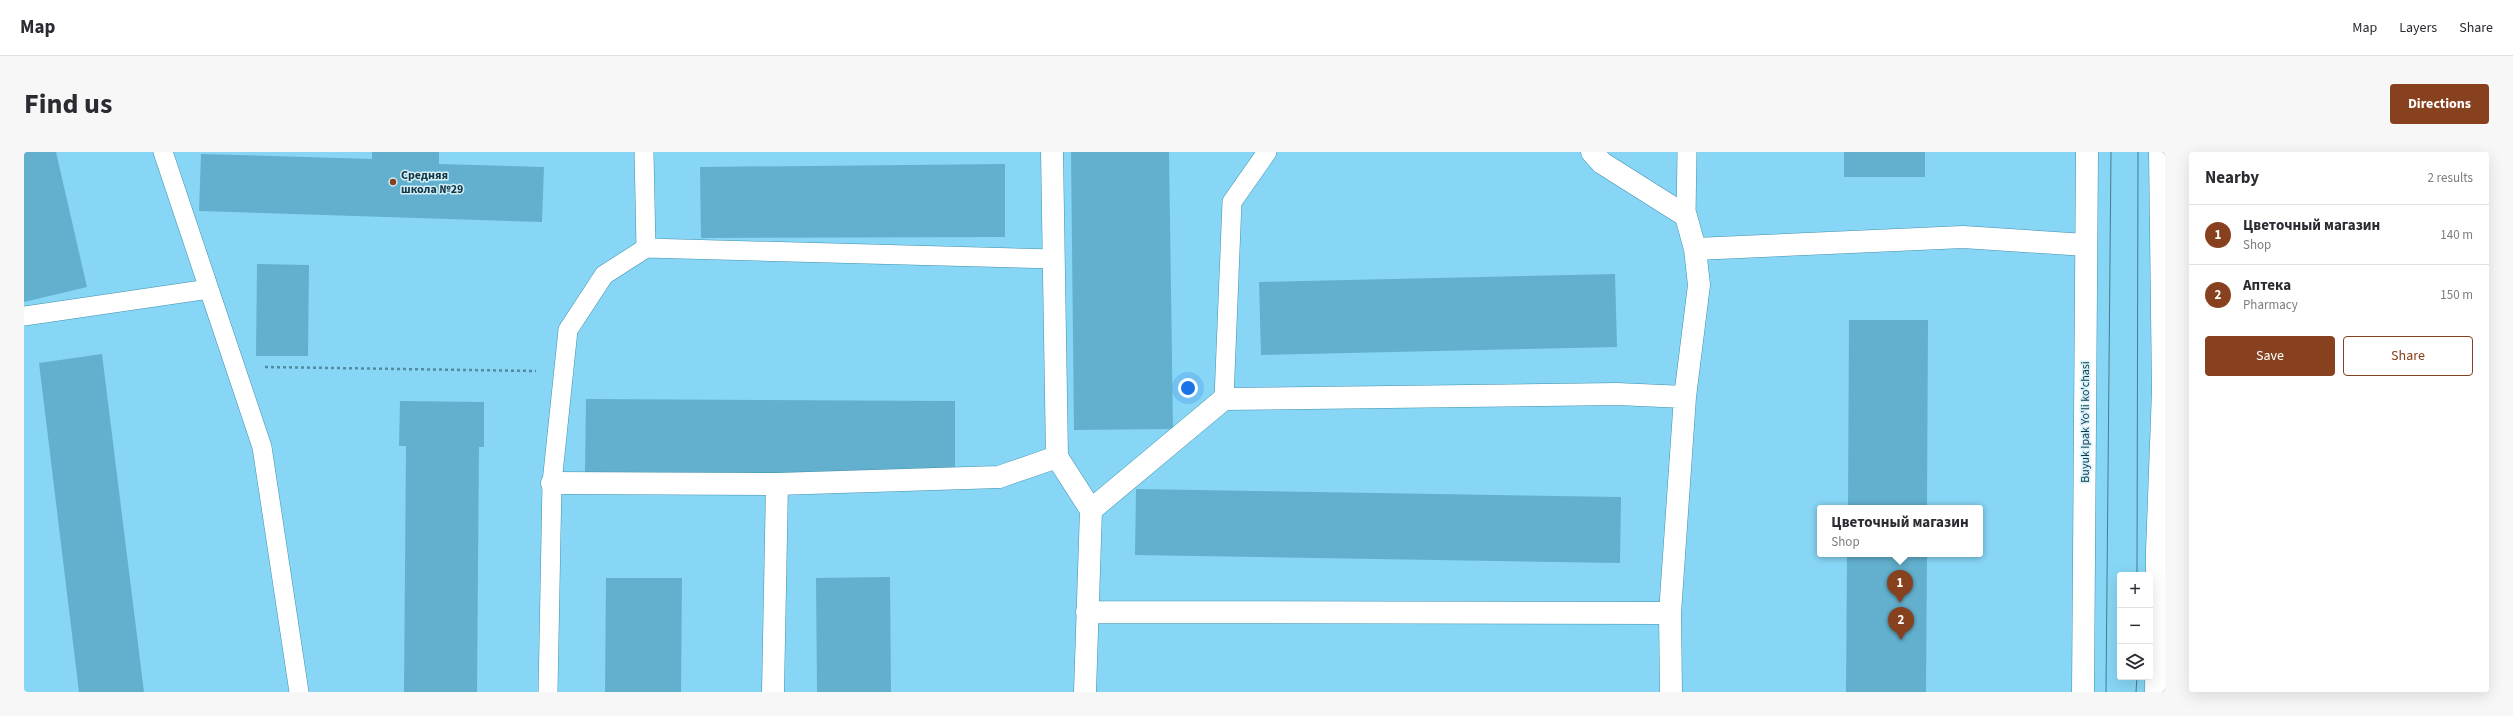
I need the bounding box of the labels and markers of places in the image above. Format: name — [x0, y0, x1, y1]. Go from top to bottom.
place label: Средняя школа №29 — [401, 167, 463, 198]
marker: Средняя школа №29 — [388, 177, 398, 187]
pin: 1 — [1887, 570, 1913, 603]
pin: 2 — [1888, 607, 1914, 640]

